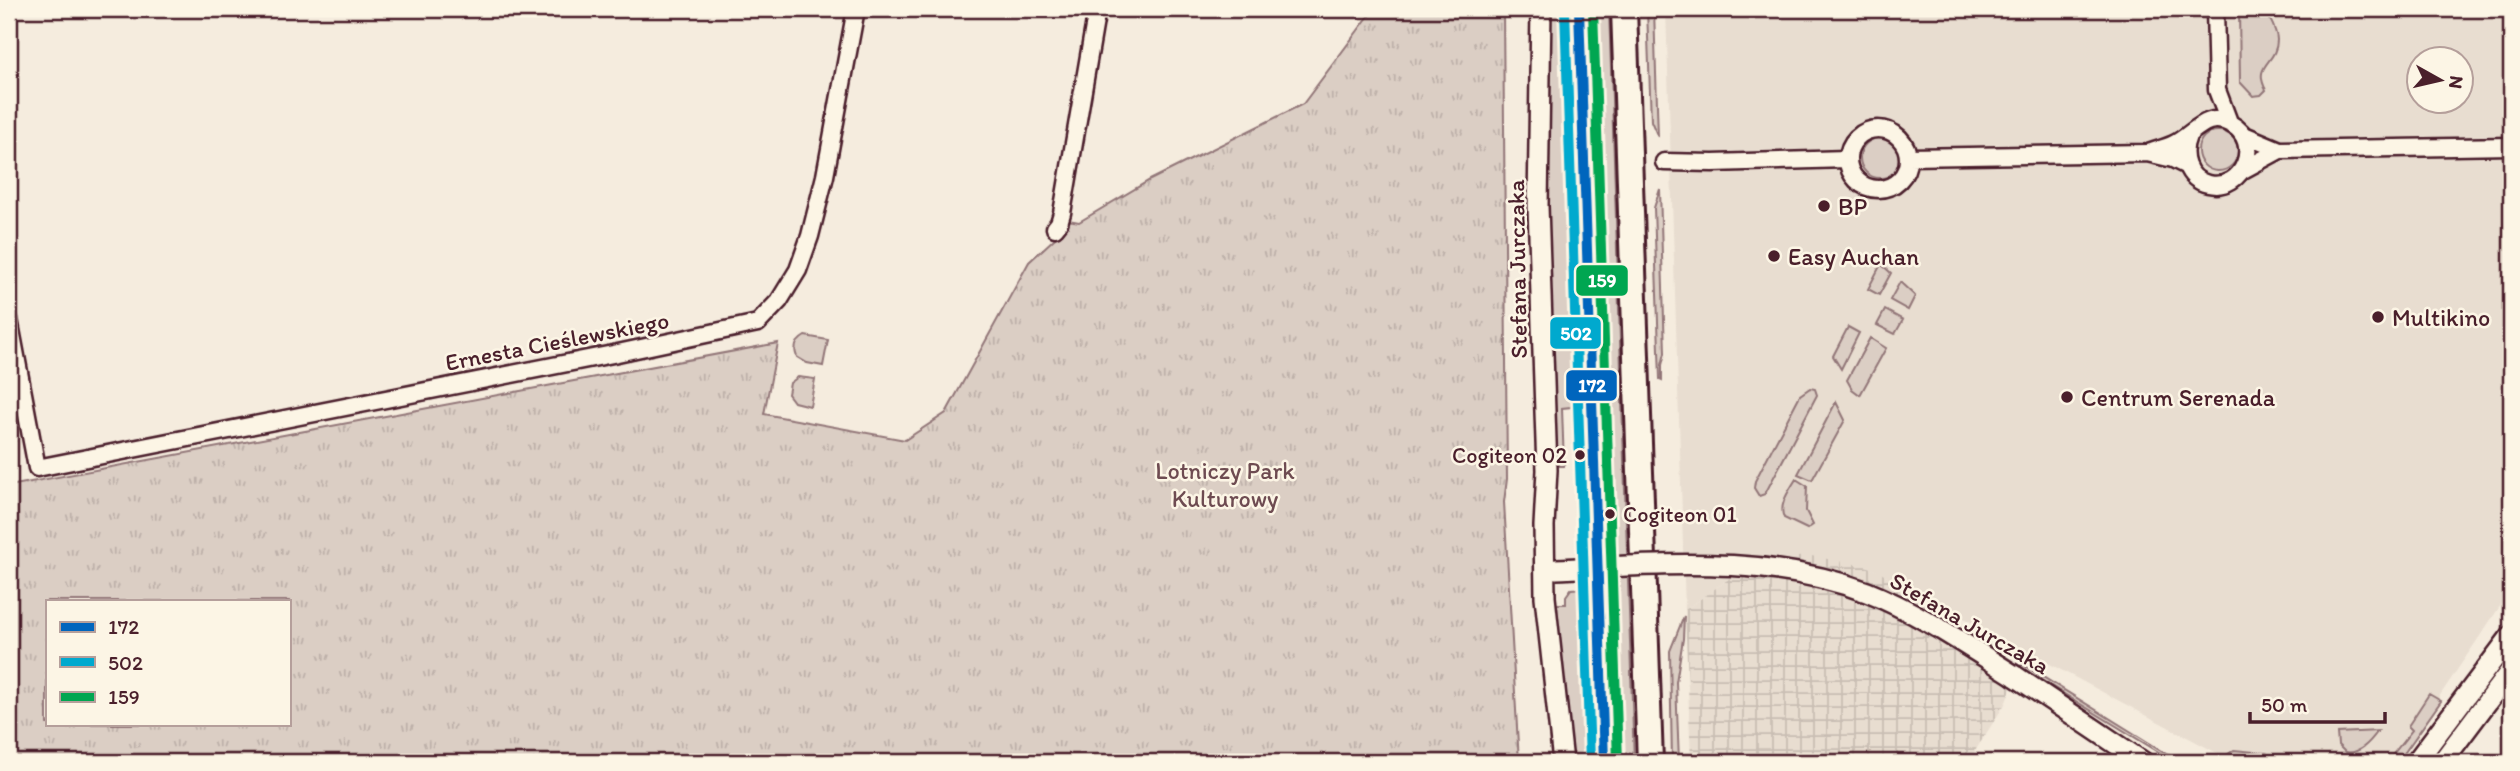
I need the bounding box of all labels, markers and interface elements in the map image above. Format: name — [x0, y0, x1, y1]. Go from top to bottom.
north arrow — [2404, 46, 2474, 116]
text: N — [2444, 74, 2469, 90]
street label: Stefana Jurczaka — [1501, 179, 1533, 359]
place label: BP — [1838, 192, 1868, 221]
marker: BP — [1816, 198, 1832, 214]
place label: Easy Auchan — [1788, 242, 1919, 271]
marker: Easy Auchan — [1766, 248, 1782, 264]
line badge: 159 — [1575, 264, 1629, 297]
text: 159 — [1588, 269, 1616, 292]
place label: Multikino — [2392, 303, 2490, 332]
street label: Ernesta Cieślewskiego — [443, 305, 671, 377]
marker: Multikino — [2370, 309, 2386, 325]
line badge: 502 — [1549, 316, 1602, 350]
text: 502 — [1560, 322, 1592, 345]
line badge: 172 — [1565, 369, 1618, 402]
text: 172 — [1578, 374, 1606, 397]
place label: Centrum Serenada — [2081, 383, 2276, 412]
marker: Centrum Serenada — [2059, 389, 2075, 405]
place label: Cogiteon 02 — [1452, 442, 1567, 469]
marker: Cogiteon 02 — [1573, 448, 1587, 462]
park label: Lotniczy Park Kulturowy — [1155, 456, 1295, 513]
place label: Cogiteon 01 — [1623, 501, 1737, 528]
marker: Cogiteon 01 — [1603, 507, 1617, 521]
street label: Stefana Jurczaka — [1885, 566, 2055, 681]
legend — [46, 600, 290, 726]
text: 172 — [108, 614, 139, 639]
text: 502 — [108, 650, 143, 675]
scale bar — [2250, 680, 2385, 724]
text: 159 — [108, 684, 140, 709]
text: 50 m — [2261, 692, 2308, 717]

